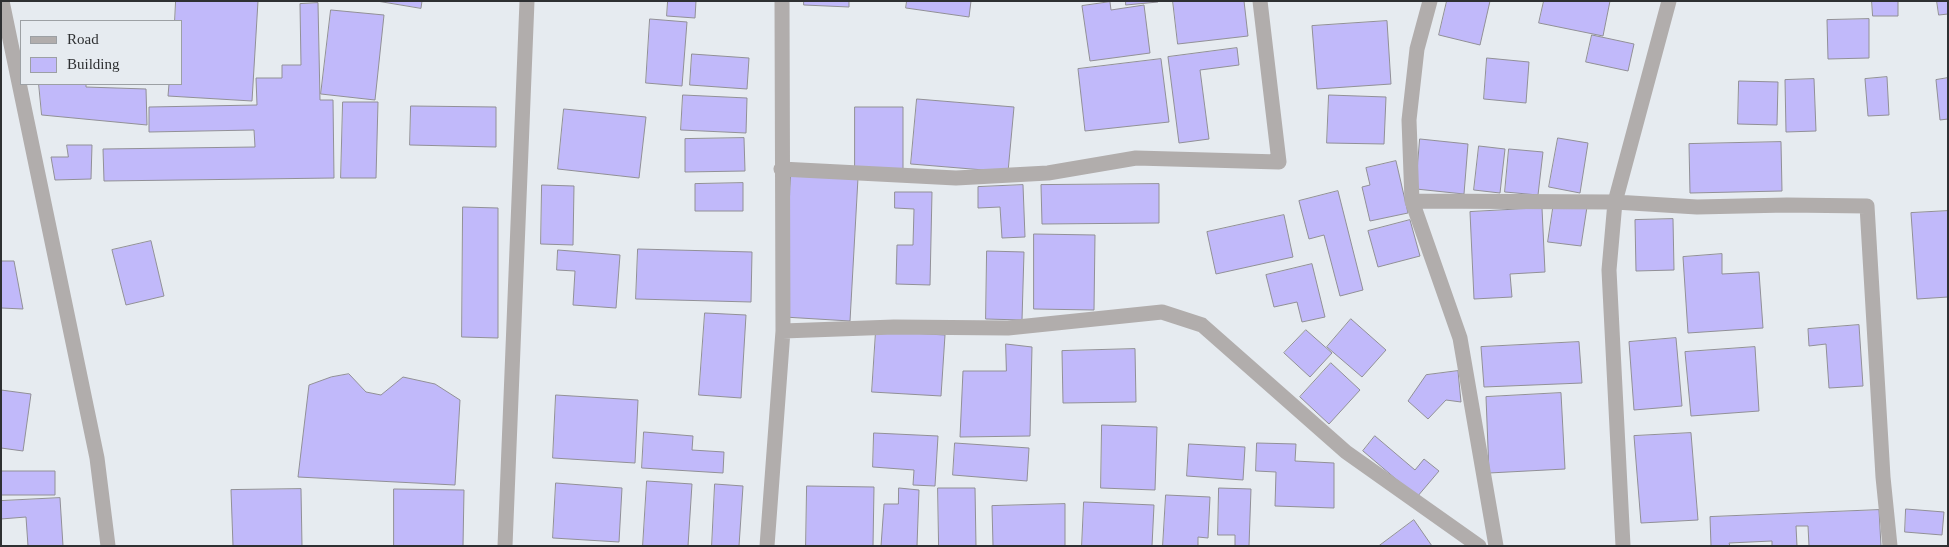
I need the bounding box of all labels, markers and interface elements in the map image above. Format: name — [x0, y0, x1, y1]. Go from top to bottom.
legend — [20, 20, 182, 85]
text: Road — [67, 31, 99, 47]
text: Building — [67, 56, 120, 72]

